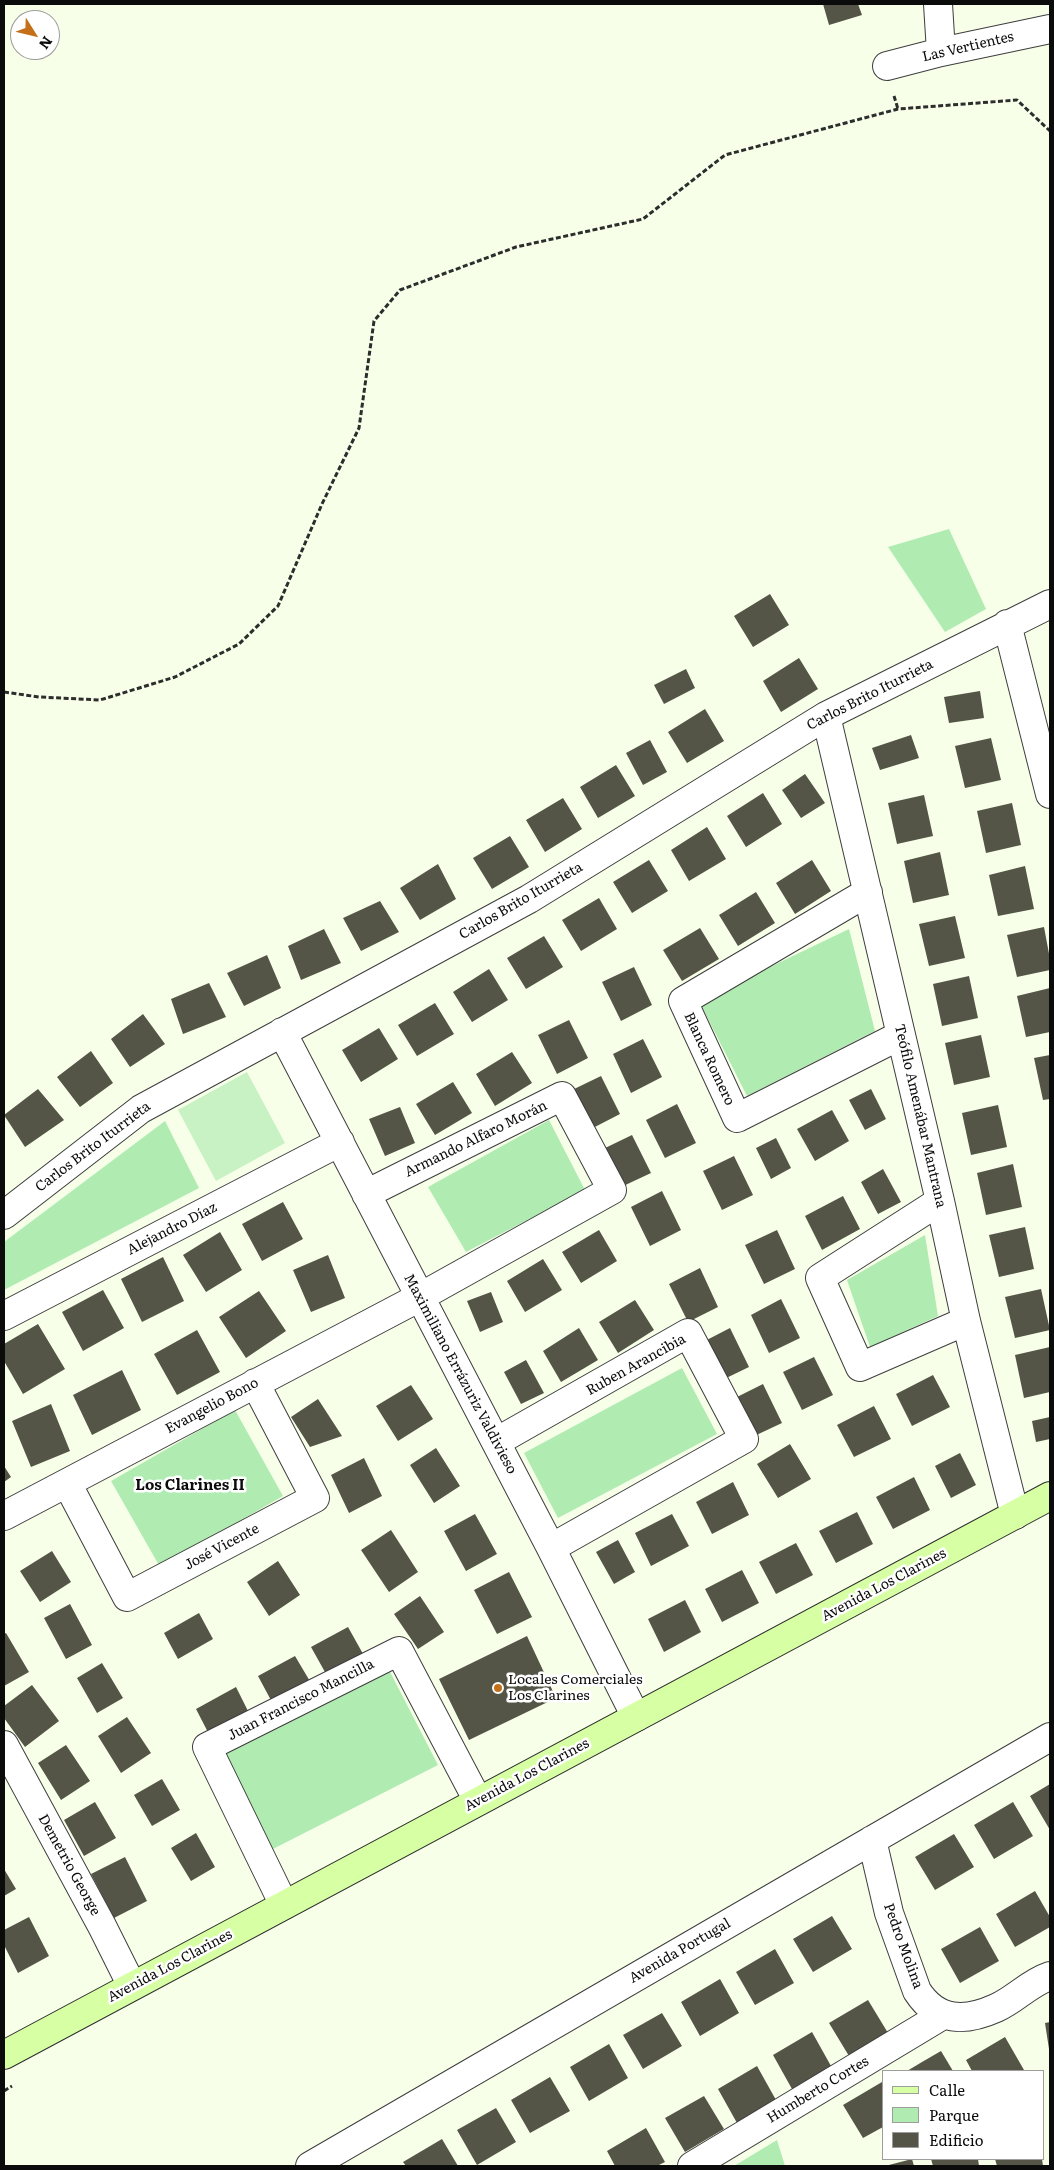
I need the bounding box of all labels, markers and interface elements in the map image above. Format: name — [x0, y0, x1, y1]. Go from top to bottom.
north arrow — [10, 10, 60, 60]
street label: Las Vertientes — [921, 28, 1015, 66]
text: N — [35, 33, 58, 54]
street label: Carlos Brito Iturrieta — [804, 656, 936, 734]
street label: Carlos Brito Iturrieta — [456, 859, 586, 943]
street label: Blanca Romero — [680, 1010, 738, 1108]
street label: Teófilo Amenábar Mantrana — [891, 1023, 949, 1209]
street label: Armando Alfaro Morán — [402, 1097, 550, 1181]
street label: Carlos Brito Iturrieta — [32, 1098, 154, 1196]
street label: Alejandro Díaz — [124, 1199, 220, 1259]
street label: Maximiliano Errázuriz Valdivieso — [400, 1271, 520, 1477]
street label: Ruben Arancibia — [583, 1331, 689, 1399]
street label: Evangelio Bono — [163, 1374, 261, 1438]
district label: Los Clarines II — [135, 1477, 245, 1495]
street label: José Vicente — [182, 1520, 262, 1574]
street label: Avenida Los Clarines — [819, 1545, 949, 1625]
street label: Juan Francisco Mancilla — [225, 1656, 377, 1744]
place label: Locales Comerciales Los Clarines — [508, 1672, 642, 1704]
marker: Locales Comerciales Los Clarines — [492, 1682, 504, 1694]
street label: Avenida Los Clarines — [462, 1735, 592, 1815]
street label: Demetrio George — [34, 1811, 104, 1919]
street label: Pedro Molina — [880, 1901, 926, 1991]
street label: Avenida Portugal — [626, 1915, 734, 1987]
street label: Avenida Los Clarines — [105, 1926, 235, 2006]
street label: Humberto Cortes — [764, 2053, 872, 2127]
legend — [882, 2070, 1044, 2160]
text: Calle — [929, 2078, 965, 2101]
text: Parque — [929, 2103, 979, 2126]
text: Edificio — [929, 2128, 984, 2151]

